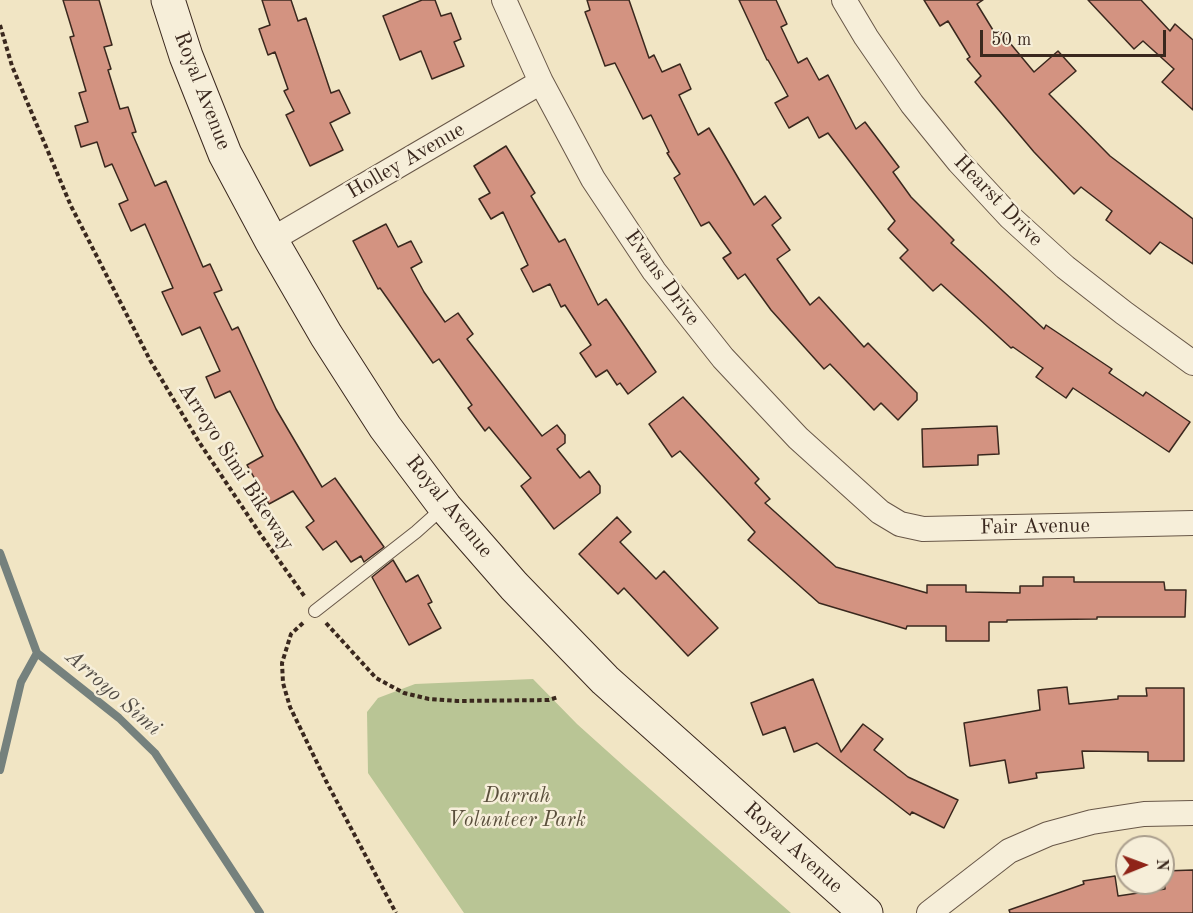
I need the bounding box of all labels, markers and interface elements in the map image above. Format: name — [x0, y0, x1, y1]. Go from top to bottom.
scale bar — [983, 18, 1169, 56]
street label: Royal Avenue — [168, 28, 236, 154]
text: 50 m — [991, 31, 1031, 49]
street label: Holley Avenue — [343, 117, 469, 205]
street label: Hearst Drive — [948, 150, 1048, 252]
street label: Evans Drive — [619, 225, 705, 331]
street label: Arroyo Simi Bikeway — [172, 379, 300, 555]
street label: Royal Avenue — [400, 451, 498, 563]
street label: Fair Avenue — [980, 513, 1090, 541]
water label: Arroyo Simi — [60, 644, 166, 742]
park label: Darrah Volunteer Park — [448, 783, 586, 833]
street label: Royal Avenue — [738, 797, 848, 899]
north arrow — [1115, 835, 1175, 895]
text: N — [1153, 858, 1169, 871]

